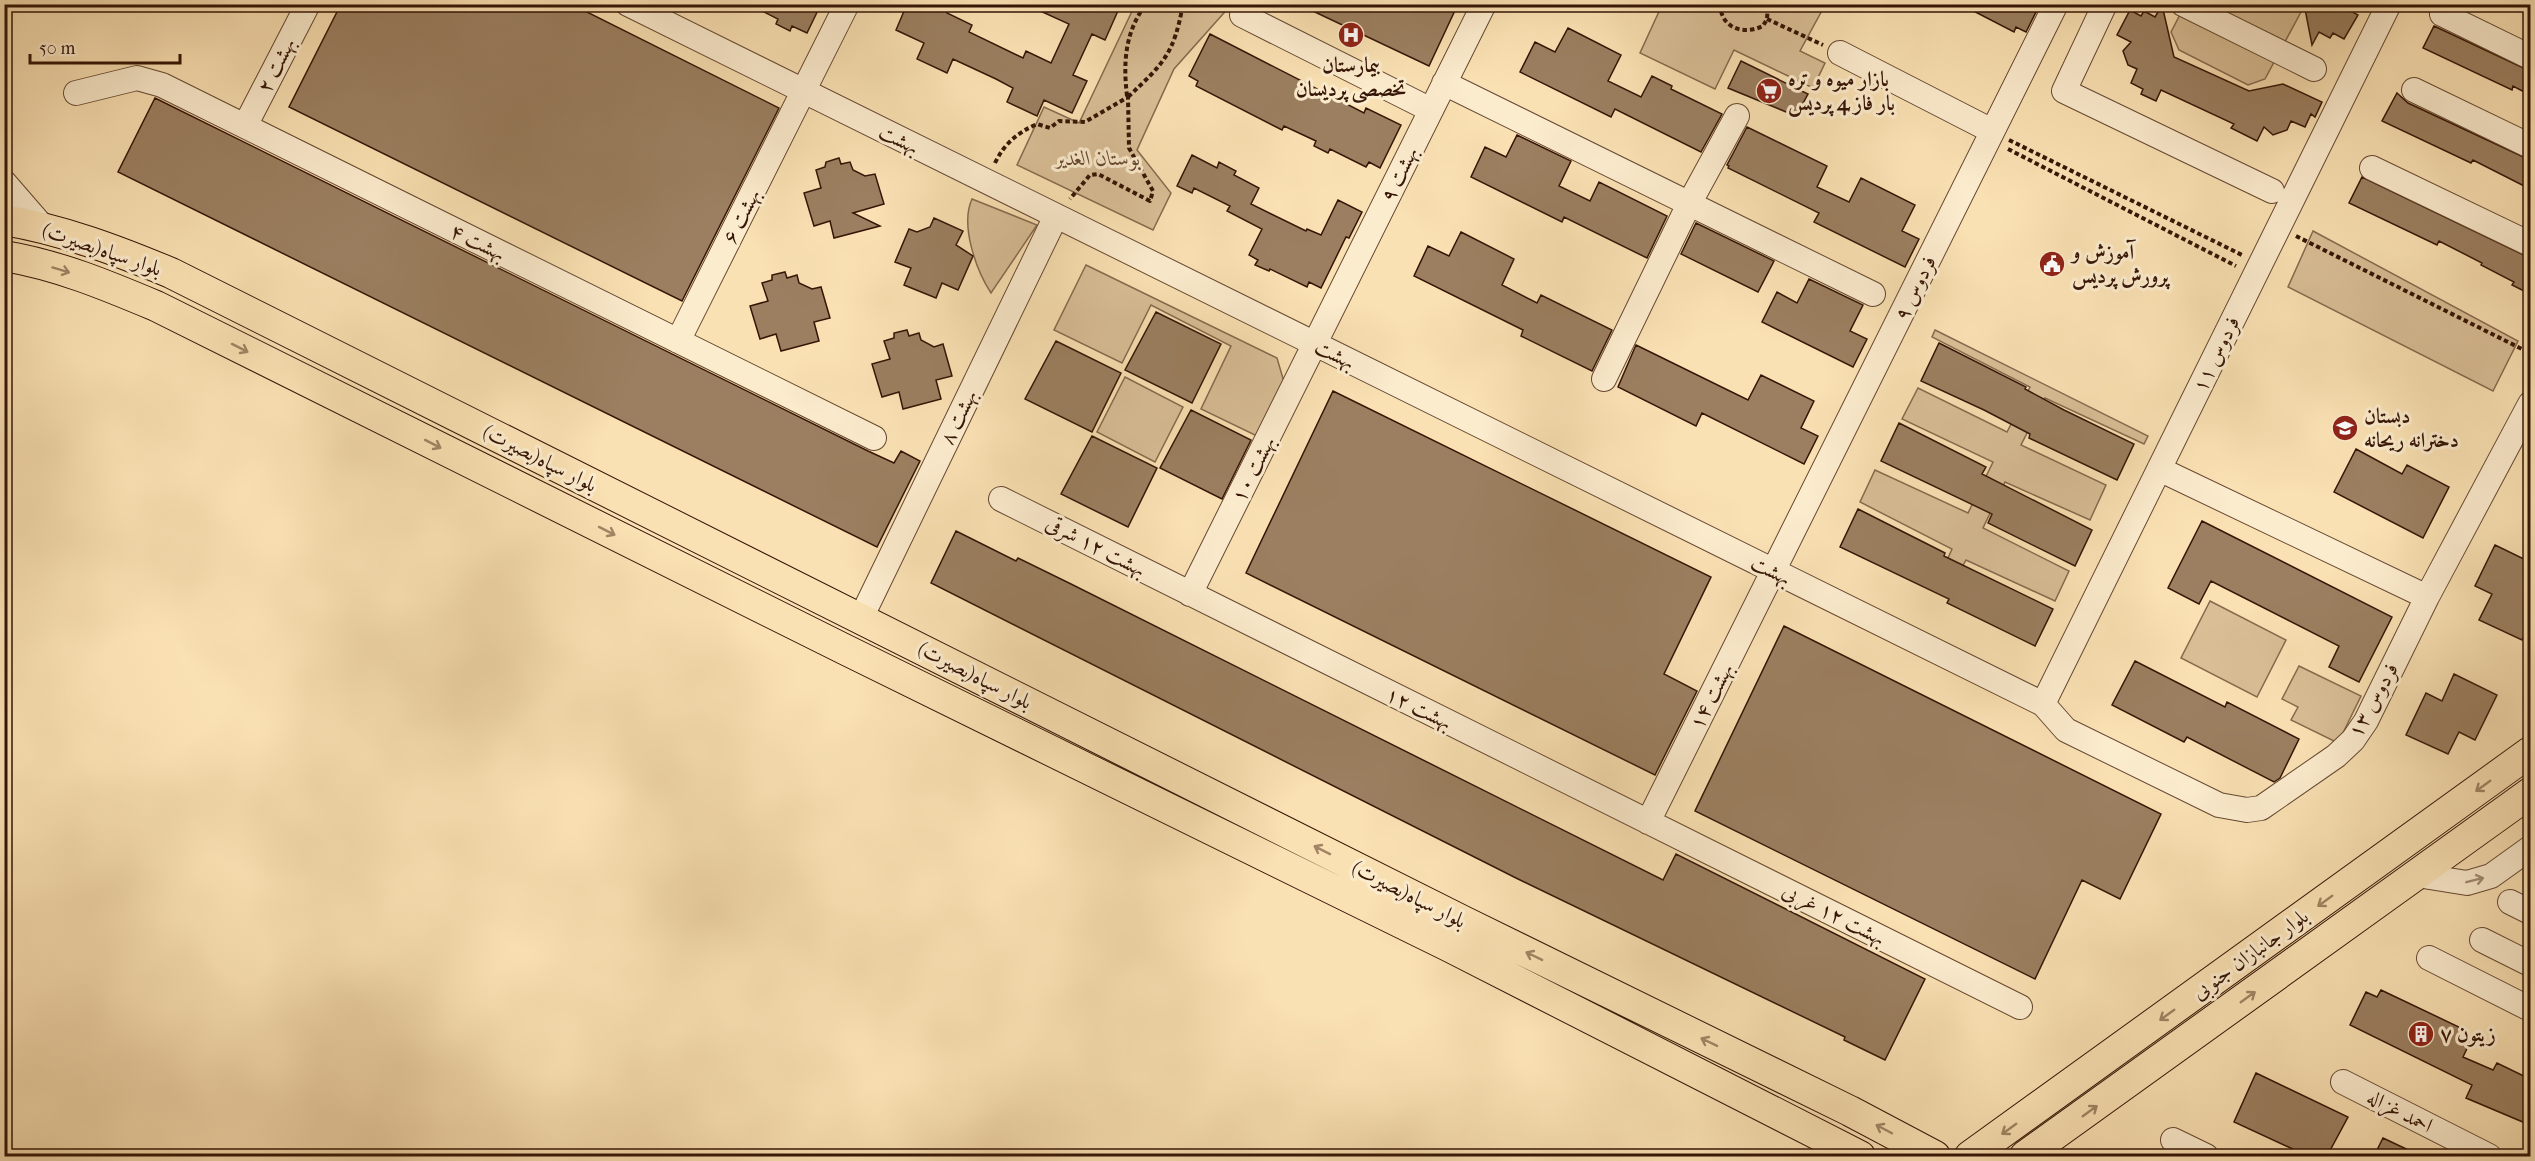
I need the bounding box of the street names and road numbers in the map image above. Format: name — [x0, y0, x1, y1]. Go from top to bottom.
street label: بهشت ۲ — [252, 34, 302, 97]
street label: بهشت — [874, 119, 923, 161]
street label: بهشت ۹ — [1375, 142, 1424, 206]
street label: بهشت ۶ — [717, 185, 767, 248]
street label: بلوار سپاه(بصیرت) — [38, 217, 165, 283]
street label: بهشت ۴ — [446, 218, 510, 267]
street label: فردوس ۹ — [1889, 252, 1942, 325]
street label: فردوس ۱۱ — [2187, 312, 2245, 396]
street label: بهشت — [1310, 334, 1359, 376]
street label: بهشت ۸ — [934, 385, 983, 449]
street label: بلوار سپاه(بصیرت) — [478, 419, 601, 499]
street label: بهشت ۱۰ — [1226, 432, 1282, 507]
street label: بهشت ۱۲ شرقی — [1041, 511, 1150, 583]
street label: بهشت — [1746, 550, 1795, 592]
street label: بلوار سپاه(بصیرت) — [913, 636, 1036, 716]
street label: بهشت ۱۴ — [1684, 659, 1740, 734]
street label: فردوس ۱۳ — [2343, 659, 2404, 742]
street label: بهشت ۱۲ — [1381, 682, 1456, 736]
street label: بلوار سپاه(بصیرت) — [1347, 855, 1470, 935]
street label: بهشت ۱۲ غربی — [1777, 878, 1890, 953]
street label: بلوار جانبازان جنوبی — [2187, 904, 2315, 1007]
street label: احمد غزاله — [2362, 1084, 2437, 1140]

